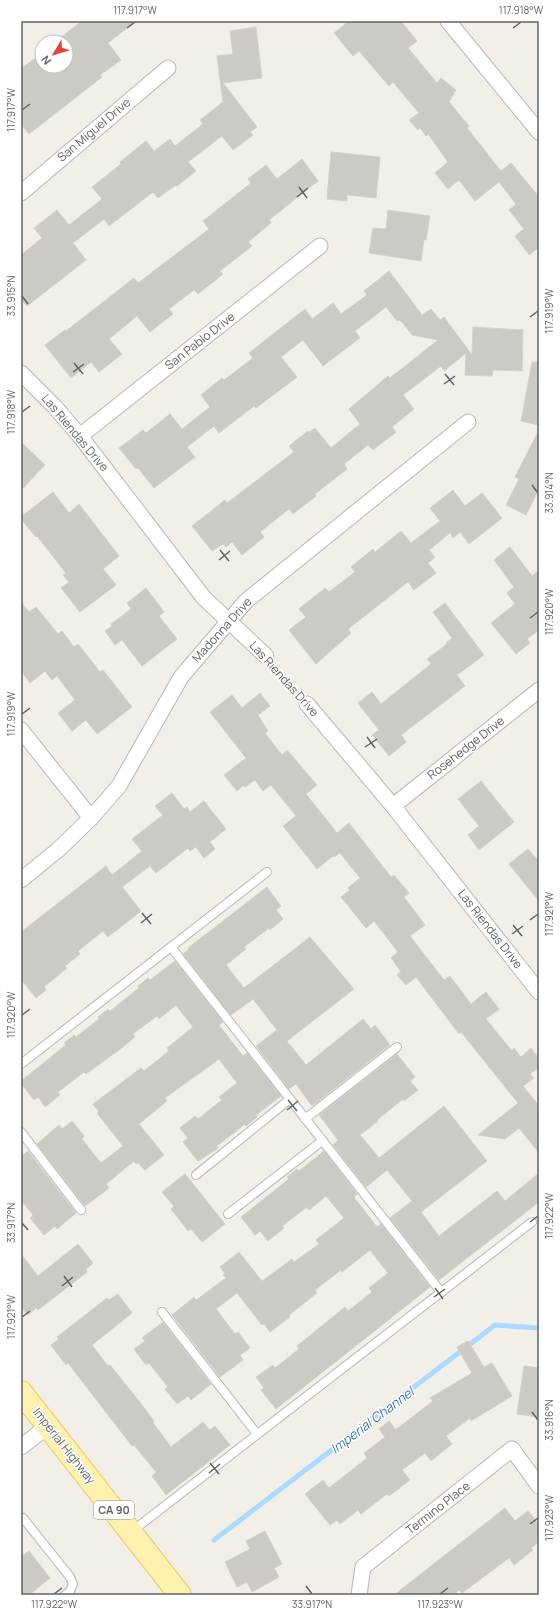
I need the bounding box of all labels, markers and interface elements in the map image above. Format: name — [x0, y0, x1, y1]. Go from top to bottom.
text: 117.917°W — [113, 3, 157, 17]
text: 117.918°W — [499, 3, 544, 17]
north arrow — [34, 34, 74, 74]
text: N — [37, 53, 54, 68]
text: 117.917°W — [4, 88, 18, 132]
street label: San Miguel Drive — [53, 94, 134, 165]
text: 33.915°N — [4, 275, 18, 316]
text: 117.919°W — [542, 288, 556, 333]
street label: San Pablo Drive — [161, 308, 238, 373]
text: 117.918°W — [4, 389, 18, 434]
street label: Las Riendas Drive — [38, 390, 113, 475]
text: 33.914°N — [542, 472, 556, 513]
text: 117.920°W — [542, 588, 556, 635]
street label: Madonna Drive — [188, 593, 255, 666]
street label: Las Riendas Drive — [246, 637, 323, 720]
text: 117.919°W — [4, 691, 18, 736]
street label: Rosehedge Drive — [424, 712, 508, 783]
street label: Las Riendas Drive — [454, 886, 527, 972]
text: 117.921°W — [542, 891, 556, 936]
text: 117.920°W — [4, 991, 18, 1038]
text: 117.922°W — [542, 1192, 556, 1239]
text: 33.917°N — [4, 1203, 18, 1243]
text: 117.921°W — [4, 1294, 18, 1339]
water label: Imperial Channel — [327, 1381, 419, 1457]
text: 33.916°N — [542, 1399, 556, 1441]
street label: Imperial Highway — [29, 1404, 100, 1488]
street label: Termino Place — [402, 1477, 473, 1538]
text: 117.923°W — [542, 1494, 556, 1541]
road number: CA 90 — [94, 1501, 134, 1519]
text: 117.922°W — [31, 1597, 78, 1611]
text: 33.917°N — [292, 1597, 332, 1611]
text: 117.923°W — [417, 1597, 464, 1611]

